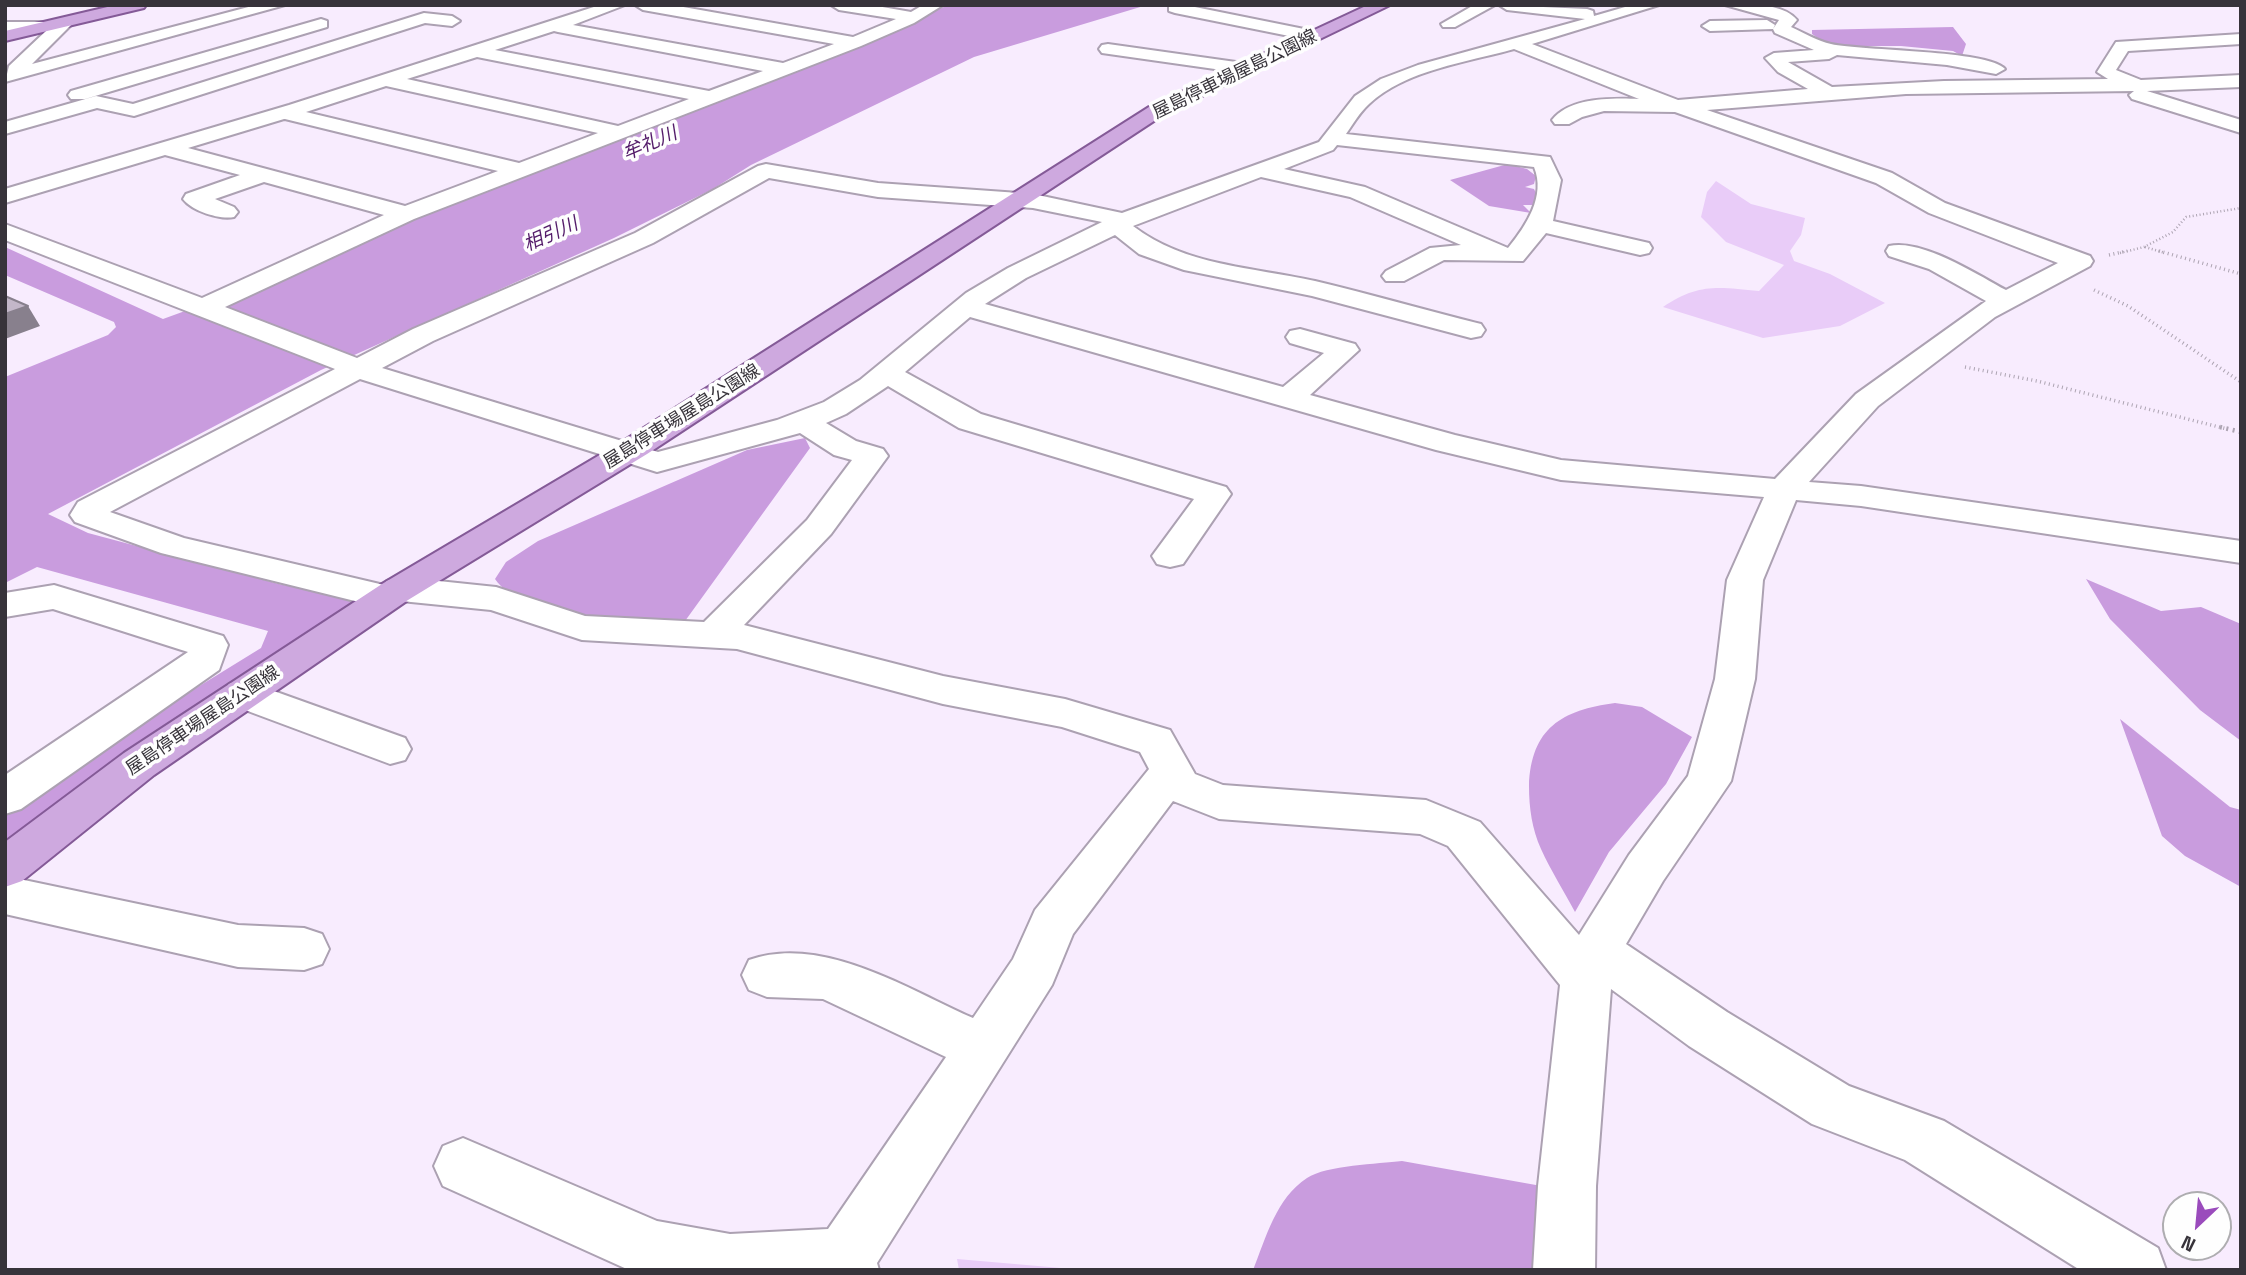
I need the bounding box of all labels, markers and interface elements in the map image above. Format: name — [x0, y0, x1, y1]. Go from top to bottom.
street label: 屋島停車場屋島公園線 — [1149, 26, 1321, 124]
water label: 牟礼川 — [619, 122, 681, 166]
water label: 相引川 — [520, 213, 582, 257]
street label: 屋島停車場屋島公園線 — [600, 360, 764, 474]
street label: 屋島停車場屋島公園線 — [122, 662, 284, 780]
north arrow — [2162, 1191, 2232, 1261]
text: N — [2177, 1230, 2200, 1258]

